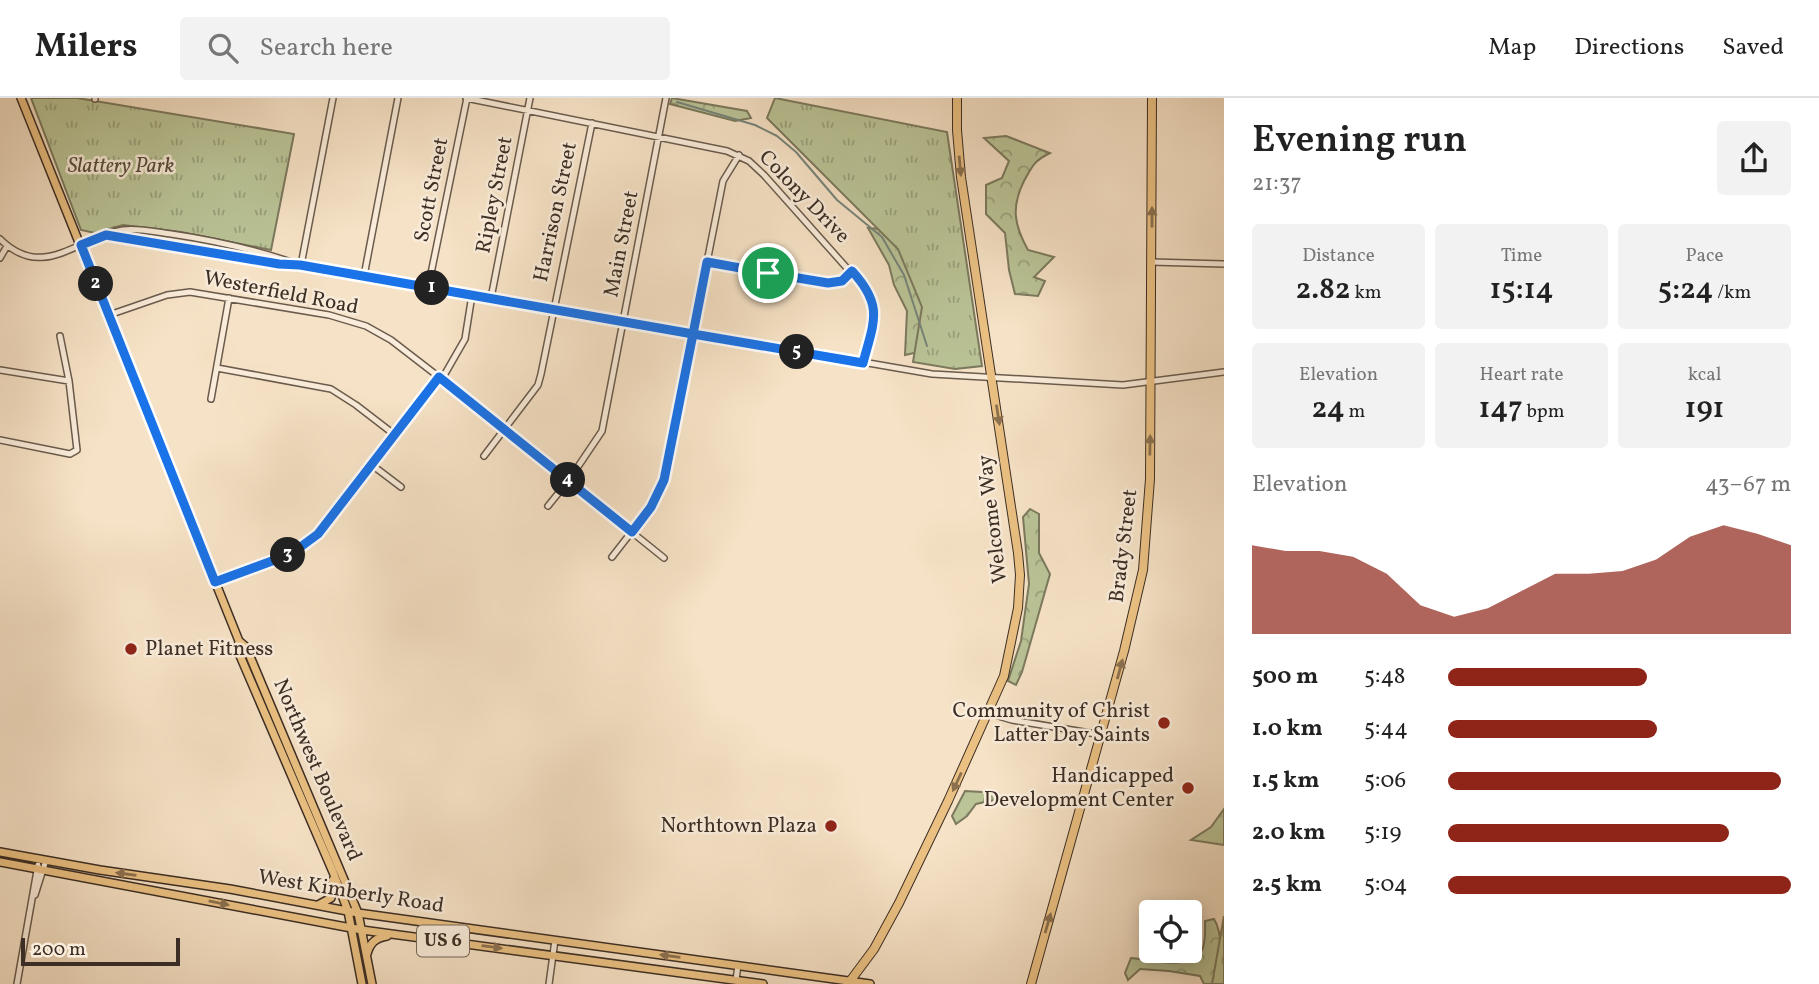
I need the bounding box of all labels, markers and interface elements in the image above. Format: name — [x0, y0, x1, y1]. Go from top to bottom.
search box — [180, 17, 670, 80]
text: Milers — [35, 25, 138, 71]
icon: search — [204, 29, 242, 67]
text: Search here — [260, 30, 393, 66]
text: Map — [1488, 31, 1536, 65]
text: Directions — [1574, 31, 1684, 65]
text: Saved — [1722, 31, 1784, 65]
text: Evening run — [1252, 115, 1467, 168]
button: share — [1717, 121, 1791, 195]
street label: Ripley Street — [469, 134, 521, 256]
street label: Scott Street — [408, 135, 456, 245]
street label: Harrison Street — [527, 139, 585, 285]
street label: Colony Drive — [752, 144, 856, 250]
park label: Slattery Park — [68, 152, 175, 181]
one-way arrow — [955, 155, 966, 177]
text: 21:37 — [1252, 168, 1302, 200]
street label: Main Street — [597, 188, 647, 300]
one-way arrow — [1146, 206, 1157, 228]
pin — [738, 243, 798, 303]
text: Distance — [1302, 243, 1375, 269]
text: Time — [1501, 243, 1542, 269]
text: Pace — [1685, 243, 1724, 269]
icon: arrive — [749, 254, 787, 292]
street label: Westerfield Road — [201, 264, 361, 322]
pin: 2 — [78, 266, 114, 302]
text: 2.82 — [1295, 269, 1351, 311]
text: 15:14 — [1489, 269, 1554, 311]
text: 5:24 — [1658, 269, 1713, 311]
text: 2 — [91, 270, 100, 296]
pin: 1 — [414, 270, 450, 306]
text: 1 — [428, 274, 435, 300]
text: km — [1351, 280, 1382, 306]
text: /km — [1713, 280, 1751, 306]
pin: 5 — [780, 334, 814, 370]
text: 5 — [792, 338, 801, 364]
text: Elevation — [1299, 362, 1378, 388]
text: Heart rate — [1480, 362, 1563, 388]
text: kcal — [1688, 362, 1721, 388]
text: 24 — [1312, 388, 1345, 430]
text: 147 — [1478, 388, 1523, 430]
text: 191 — [1685, 388, 1724, 430]
text: m — [1345, 399, 1365, 425]
text: bpm — [1523, 399, 1565, 425]
one-way arrow — [992, 404, 1003, 426]
one-way arrow — [1144, 433, 1155, 455]
street label: Welcome Way — [971, 453, 1015, 585]
pin: 4 — [550, 462, 586, 498]
text: 4 — [562, 466, 573, 492]
text: Elevation — [1252, 469, 1348, 501]
text: 43–67 m — [1705, 469, 1791, 501]
street label: Brady Street — [1103, 488, 1145, 604]
pin: 3 — [270, 538, 306, 573]
text: 3 — [283, 541, 292, 567]
place label: Planet Fitness — [145, 635, 273, 664]
marker: Planet Fitness — [123, 641, 139, 657]
one-way arrow — [1115, 658, 1125, 679]
text: 500 m — [1252, 661, 1318, 693]
text: 5:48 — [1364, 661, 1405, 693]
street label: Northwest Boulevard — [265, 674, 369, 866]
place label: Community of Christ Latter Day Saints — [953, 697, 1150, 750]
text: 1.0 km — [1252, 713, 1323, 745]
text: 5:44 — [1364, 713, 1408, 745]
marker: Community of Christ Latter Day Saints — [1156, 715, 1172, 731]
place label: Handicapped Development Center — [984, 762, 1174, 815]
text: 1.5 km — [1252, 765, 1319, 797]
text: 5:06 — [1364, 765, 1406, 797]
one-way arrow — [951, 772, 963, 792]
marker: Handicapped Development Center — [1180, 780, 1196, 796]
place label: Northtown Plaza — [661, 812, 817, 841]
text: 2.0 km — [1252, 817, 1325, 849]
text: 5:19 — [1364, 817, 1401, 849]
marker: Northtown Plaza — [823, 818, 839, 834]
street label: West Kimberly Road — [256, 863, 446, 921]
one-way arrow — [114, 868, 136, 879]
text: 2.5 km — [1252, 869, 1322, 901]
text: 5:04 — [1364, 869, 1407, 901]
one-way arrow — [208, 898, 230, 909]
map controls — [1139, 900, 1202, 963]
button: locate — [1139, 900, 1202, 963]
one-way arrow — [1044, 912, 1054, 933]
road number: US 6 — [417, 926, 469, 956]
scale bar — [21, 935, 180, 967]
text: 200 m — [32, 937, 86, 963]
one-way arrow — [481, 942, 503, 953]
one-way arrow — [659, 950, 681, 961]

